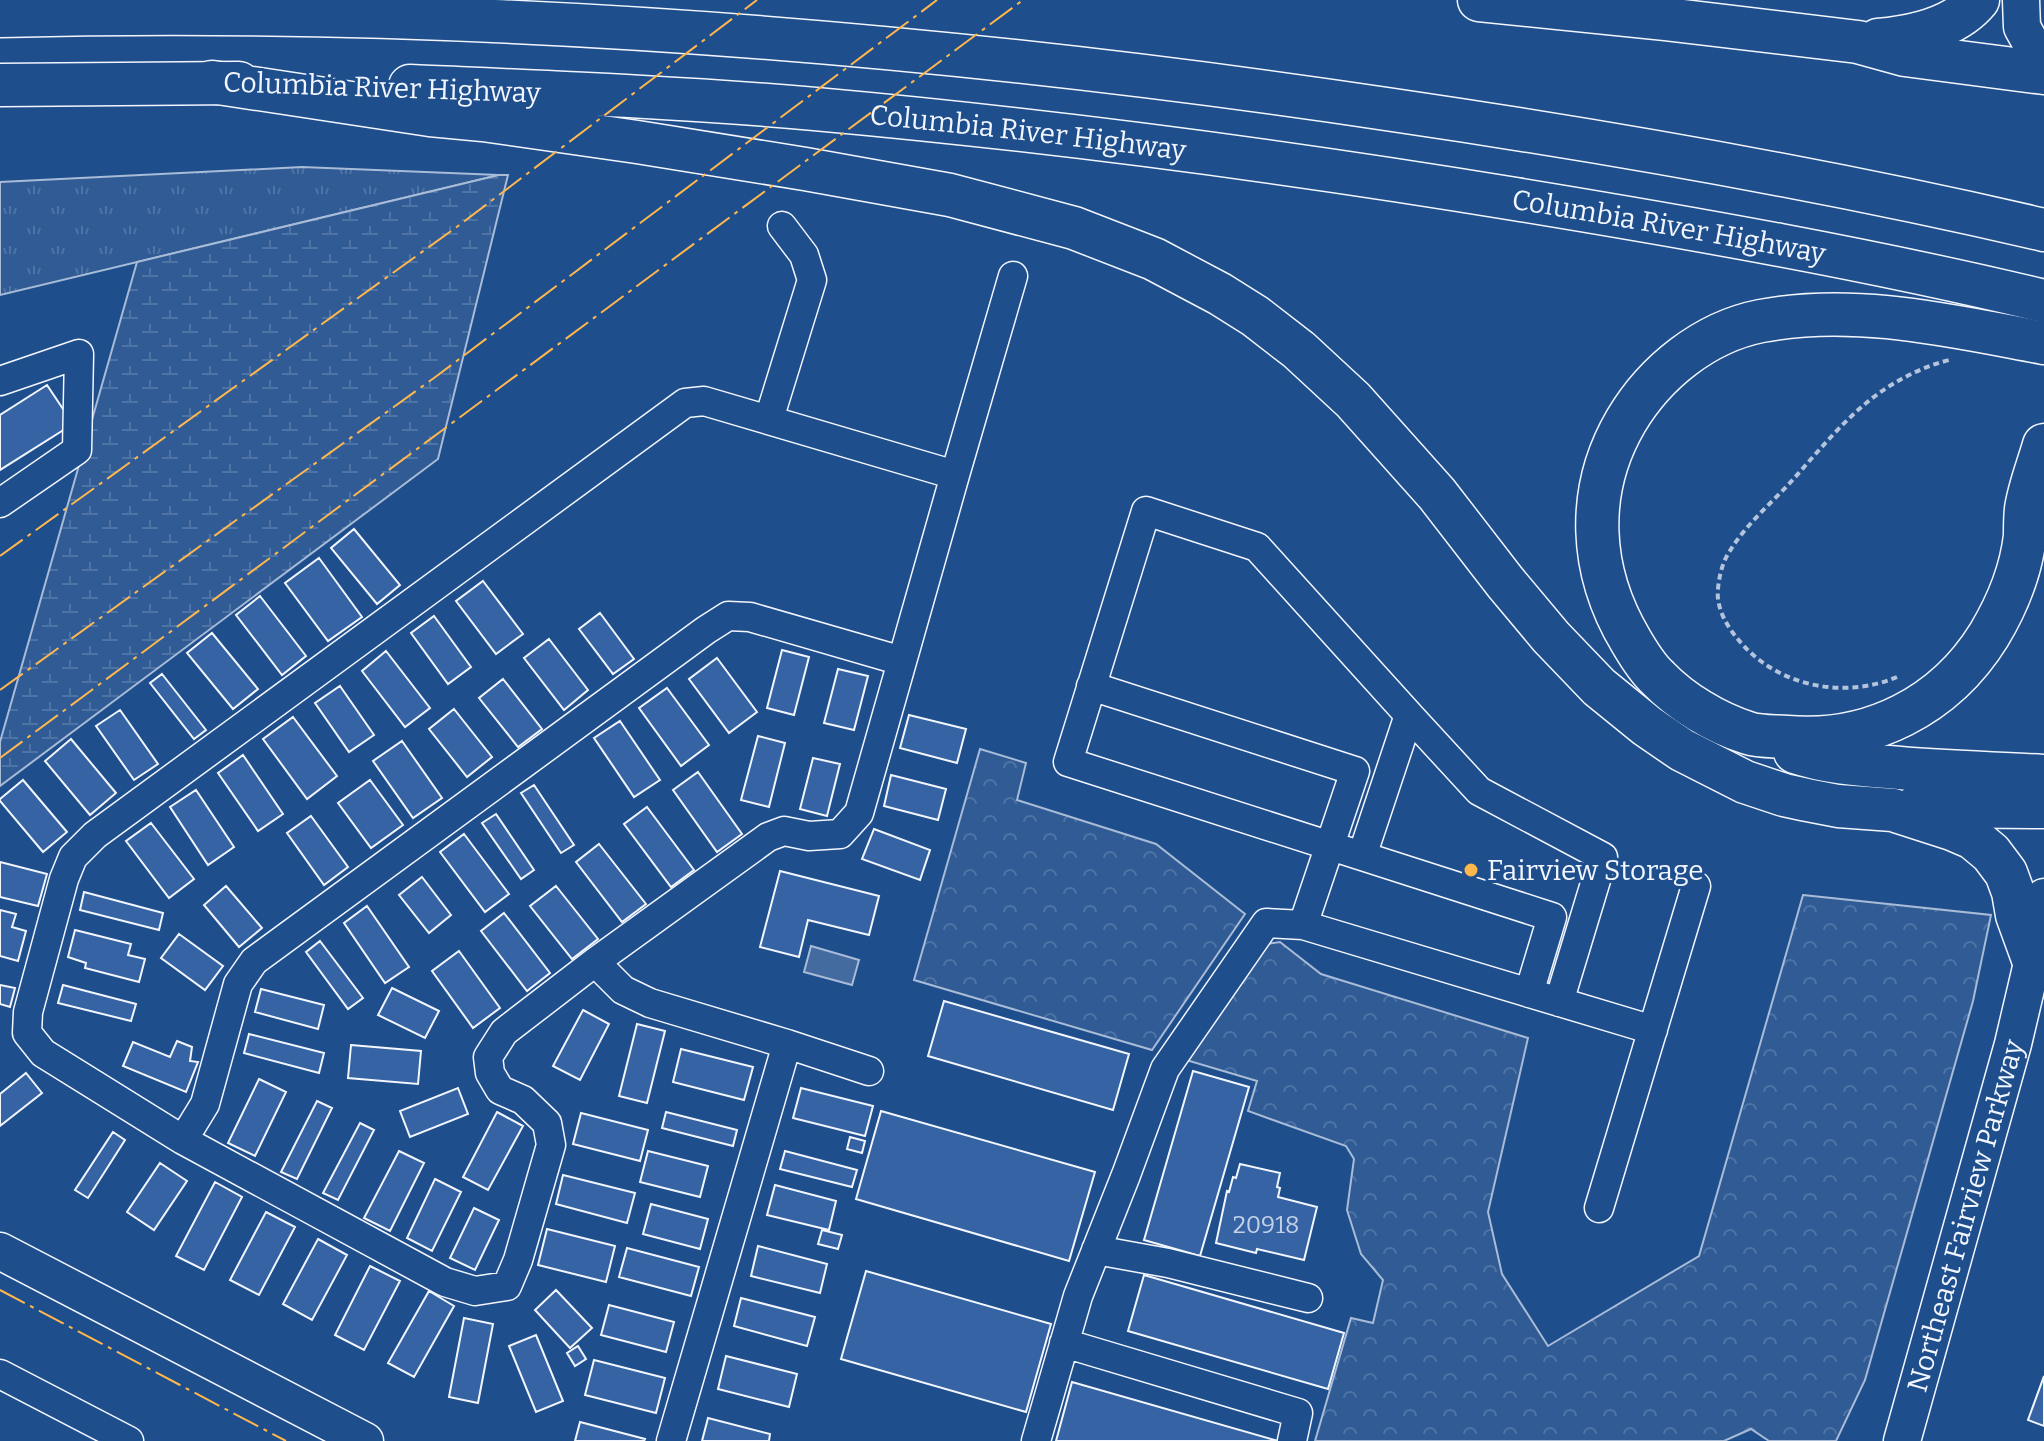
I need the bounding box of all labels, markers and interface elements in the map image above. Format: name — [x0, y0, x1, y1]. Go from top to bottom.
street label: Columbia River Highway — [223, 65, 542, 110]
street label: Columbia River Highway — [868, 98, 1188, 167]
street label: Columbia River Highway — [1510, 183, 1829, 271]
place label: Fairview Storage — [1487, 854, 1704, 887]
marker: Fairview Storage — [1462, 861, 1480, 879]
street label: Northeast Fairview Parkway — [1901, 1036, 2030, 1396]
house number: 20918 — [1233, 1211, 1299, 1239]

